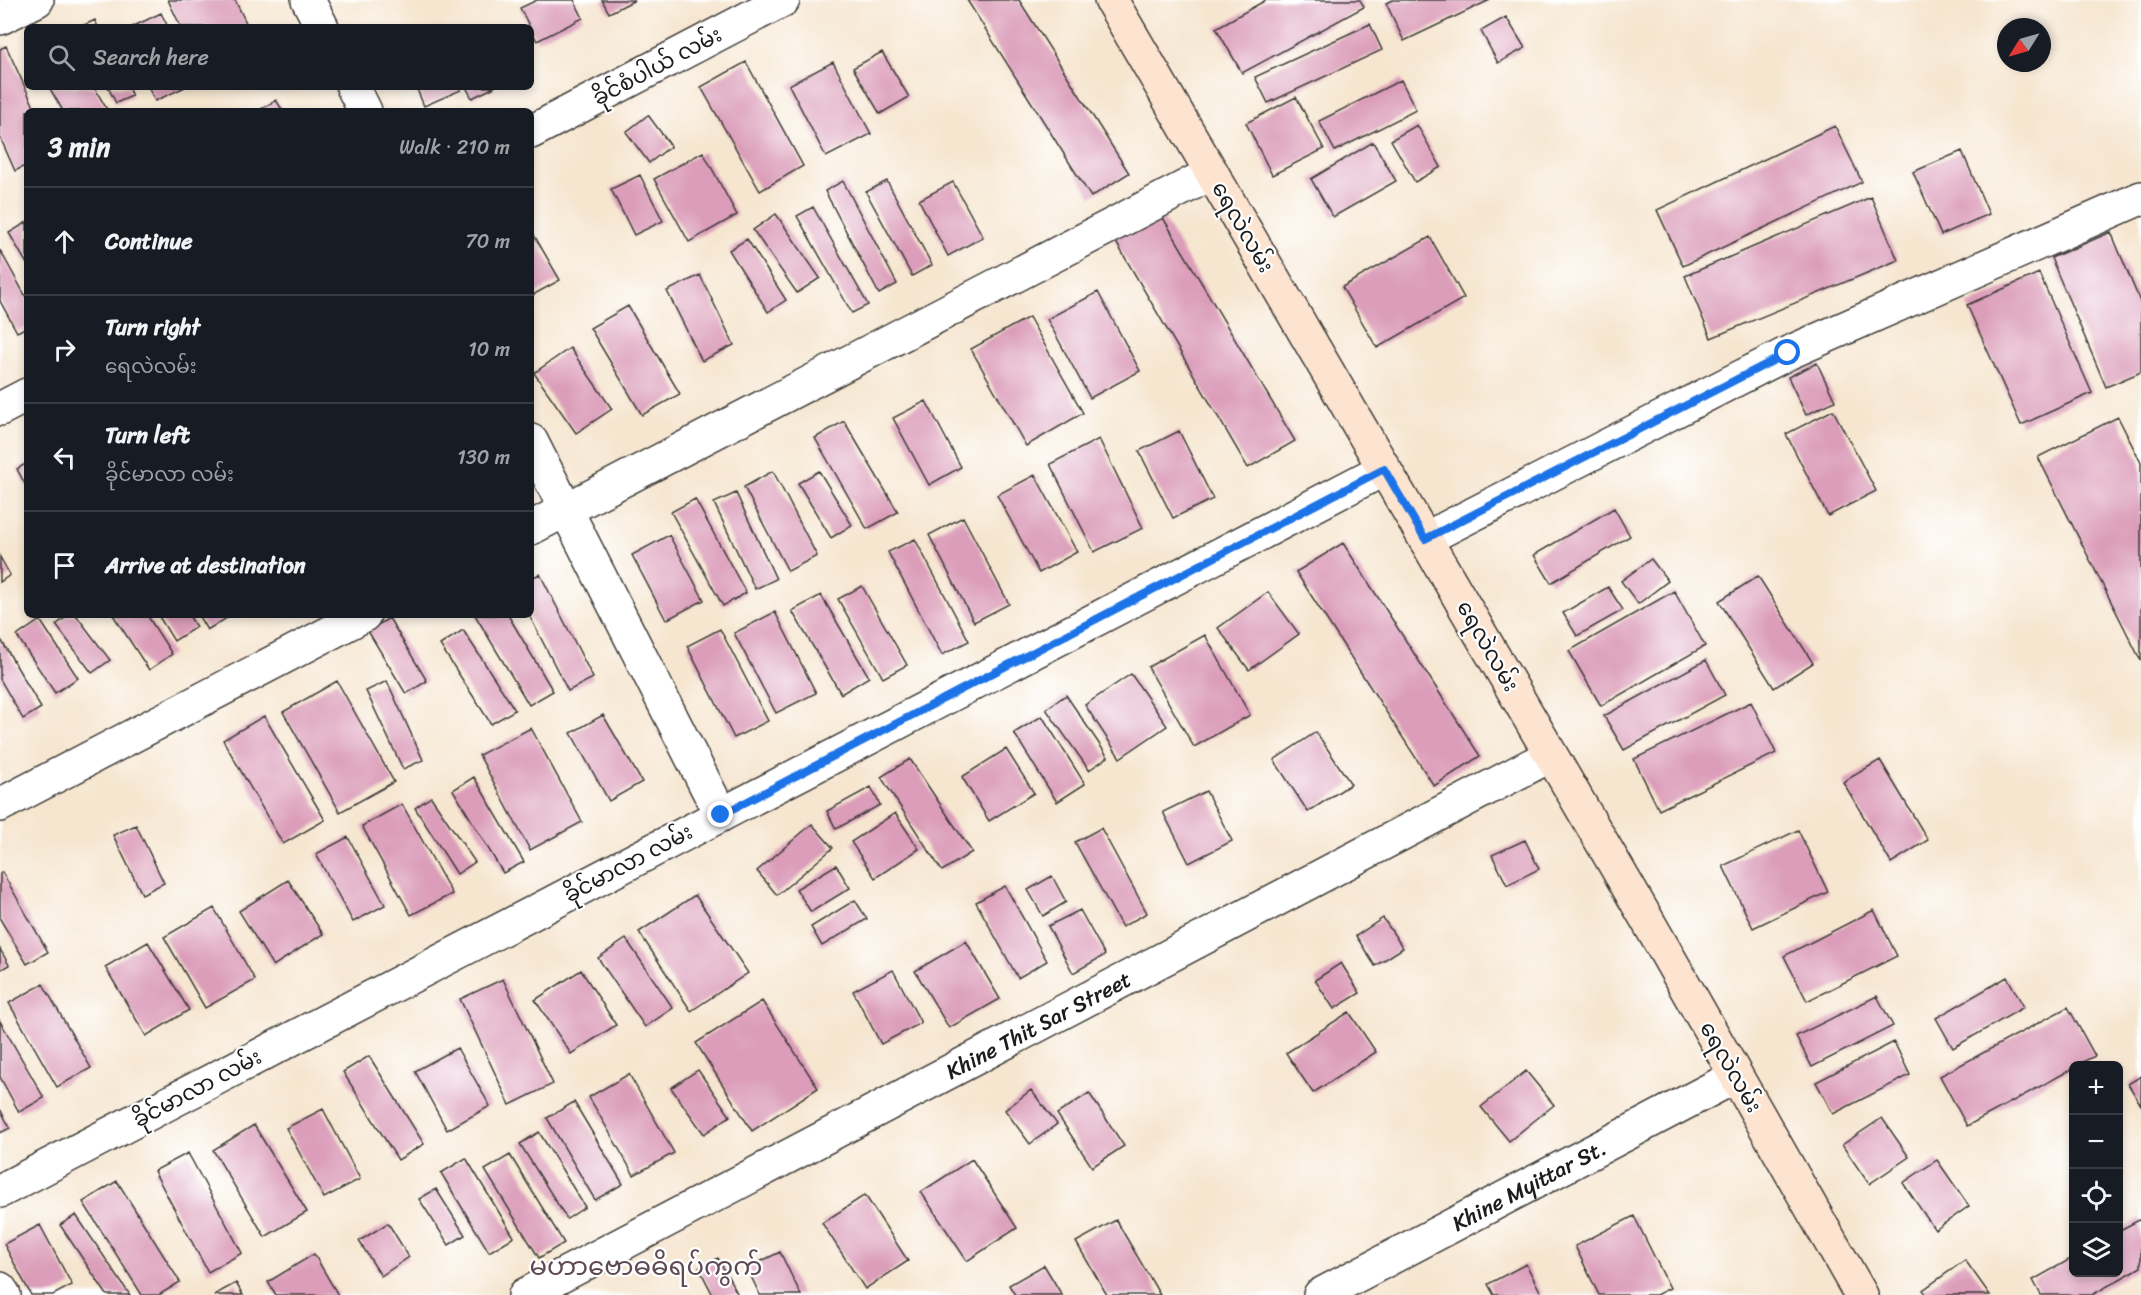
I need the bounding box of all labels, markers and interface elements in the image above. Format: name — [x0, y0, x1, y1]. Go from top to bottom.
street label: ခိုင်စံပါယ် လမ်း — [585, 15, 729, 117]
north arrow — [1997, 18, 2051, 72]
search box — [24, 24, 534, 90]
text: Search here — [93, 38, 209, 77]
icon: search — [45, 41, 78, 74]
text: 3 min — [48, 124, 110, 170]
text: Walk · 210 m — [399, 130, 510, 165]
street label: ရေလဲလမ်း — [1201, 174, 1285, 280]
text: Continue — [105, 222, 193, 261]
text: 70 m — [465, 224, 510, 259]
icon: ahead — [48, 225, 81, 258]
text: Turn right — [105, 308, 200, 347]
text: 10 m — [468, 332, 510, 367]
icon: right — [48, 333, 81, 366]
route start — [1774, 339, 1800, 365]
text: ရေလဲလမ်း — [105, 349, 197, 384]
text: Turn left — [105, 416, 190, 455]
text: 130 m — [457, 440, 510, 475]
icon: left — [48, 441, 81, 474]
text: ခိုင်မာလာ လမ်း — [105, 457, 234, 492]
text: Arrive at destination — [105, 546, 306, 585]
icon: arrive — [48, 549, 81, 582]
street label: ရေလဲလမ်း — [1446, 593, 1530, 699]
route end — [707, 801, 733, 827]
street label: ခိုင်မာလာ လမ်း — [556, 812, 700, 914]
street label: Khine Thit Sar Street — [938, 960, 1139, 1090]
street label: ရေလဲလမ်း — [1689, 1014, 1773, 1120]
street label: ခိုင်မာလာ လမ်း — [125, 1037, 269, 1139]
map controls — [2069, 1061, 2123, 1277]
button: + — [2069, 1061, 2123, 1115]
button: − — [2069, 1115, 2123, 1169]
street label: Khine Myittar St. — [1444, 1128, 1613, 1242]
button: locate — [2069, 1169, 2123, 1223]
button: layers — [2069, 1223, 2123, 1277]
district label: မဟာဗောဓဓိရပ်ကွက် — [529, 1243, 763, 1289]

